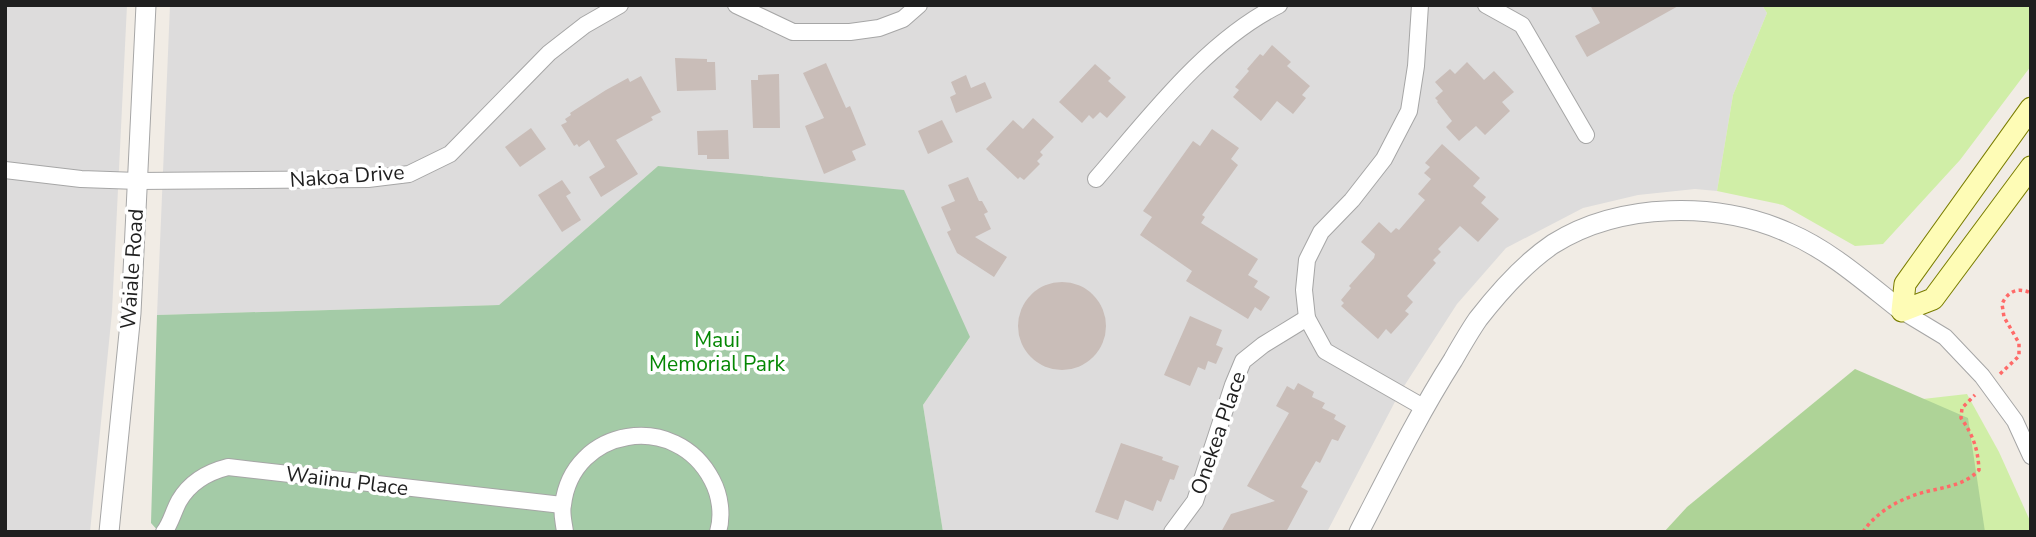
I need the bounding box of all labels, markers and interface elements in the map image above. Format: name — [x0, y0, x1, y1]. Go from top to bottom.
street label: Nakoa Drive — [289, 158, 405, 194]
street label: Waiale Road — [114, 208, 150, 330]
park label: Maui Memorial Park — [649, 326, 785, 378]
street label: Onekea Place — [1184, 368, 1252, 498]
street label: Waiinu Place — [284, 460, 410, 502]

